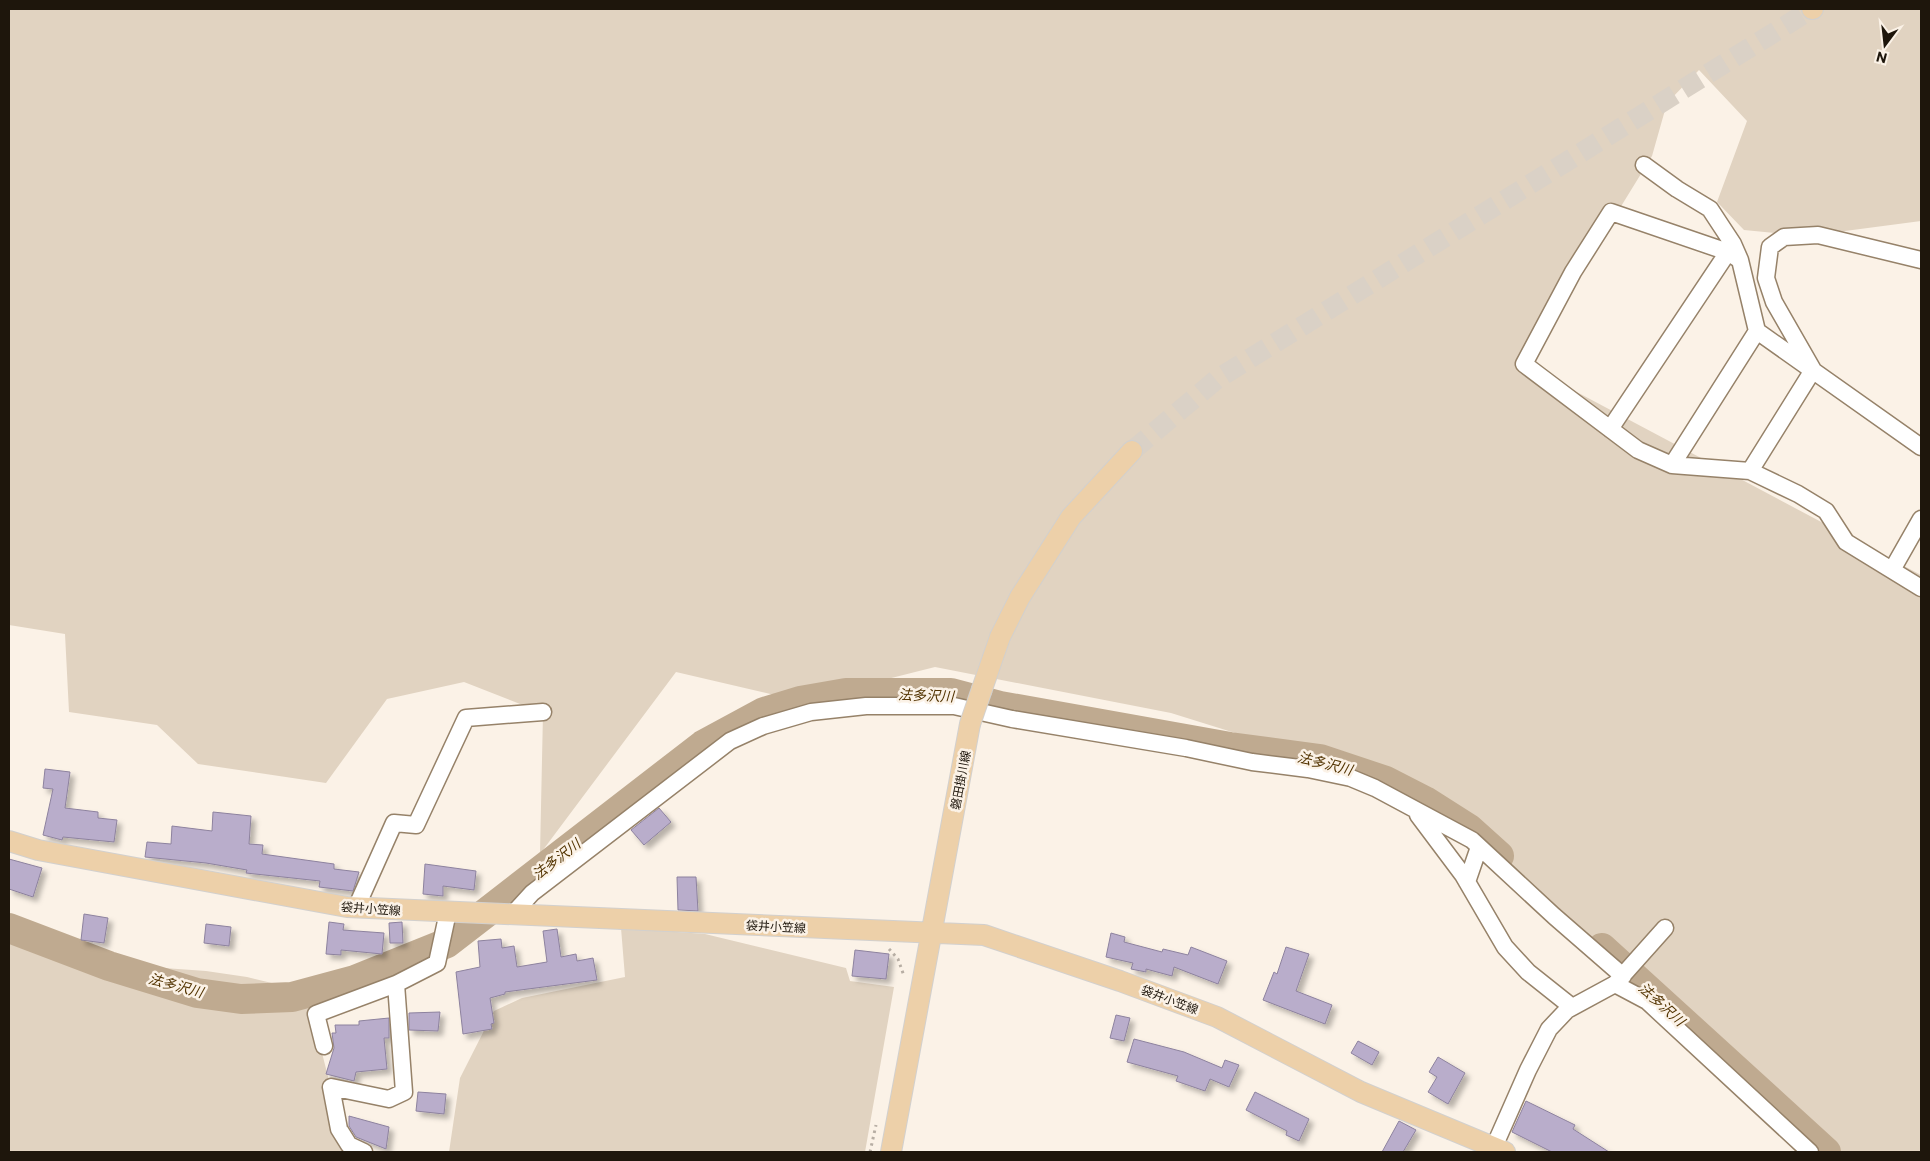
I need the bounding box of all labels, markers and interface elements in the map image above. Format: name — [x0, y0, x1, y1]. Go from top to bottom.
north arrow — [1860, 20, 1910, 70]
text: N — [1874, 48, 1889, 68]
water label: 法多沢川 — [898, 686, 956, 705]
water label: 法多沢川 — [1296, 748, 1356, 779]
street label: 磐田掛川線 — [947, 749, 973, 811]
water label: 法多沢川 — [529, 834, 585, 883]
street label: 袋井小笠線 — [340, 899, 401, 917]
street label: 袋井小笠線 — [745, 917, 806, 935]
water label: 法多沢川 — [147, 970, 207, 1001]
water label: 法多沢川 — [1636, 979, 1690, 1030]
street label: 袋井小笠線 — [1139, 981, 1201, 1016]

